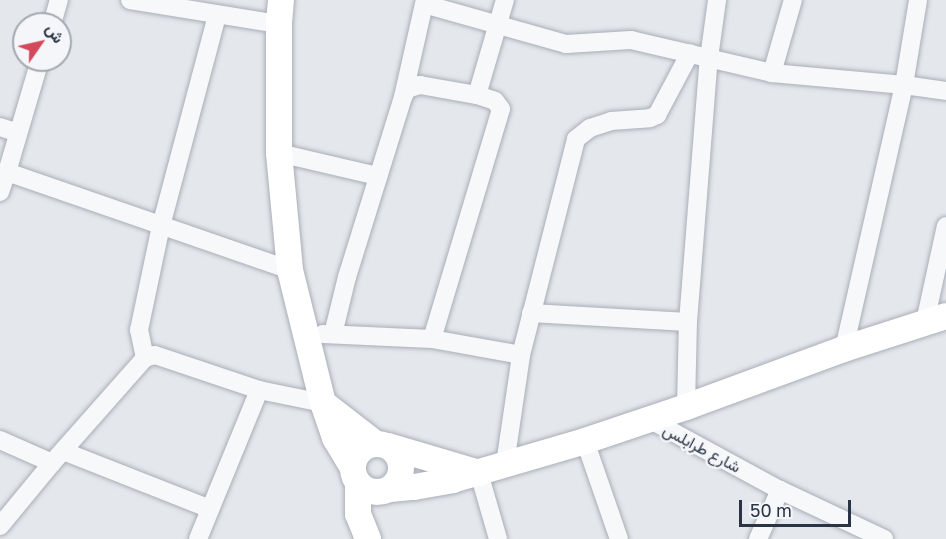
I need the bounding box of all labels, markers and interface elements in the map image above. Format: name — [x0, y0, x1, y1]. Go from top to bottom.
north arrow — [12, 12, 72, 72]
text: ش — [42, 19, 69, 47]
street label: شارع طرابلس — [660, 420, 744, 476]
scale bar — [742, 488, 854, 526]
text: 50 m — [750, 499, 792, 521]

